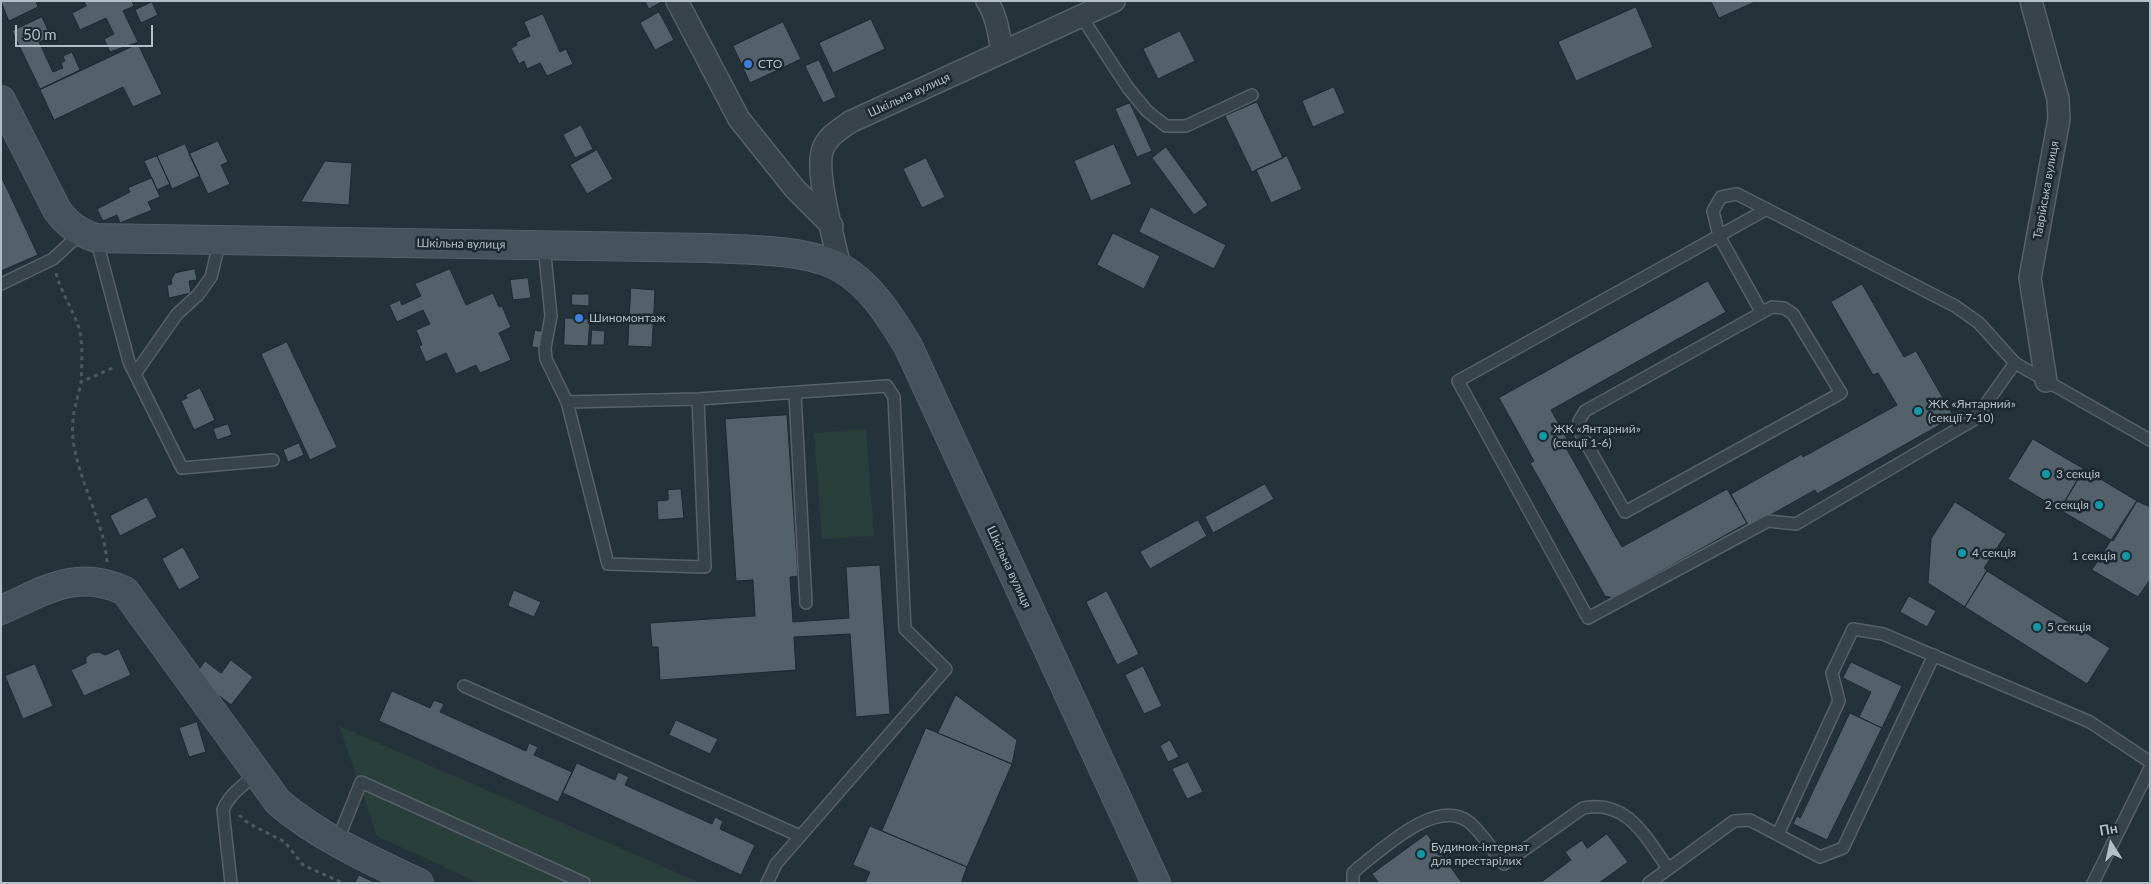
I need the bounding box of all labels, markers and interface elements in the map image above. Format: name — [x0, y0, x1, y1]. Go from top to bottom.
scale bar — [18, 15, 155, 47]
text: 50 m — [23, 25, 57, 43]
place label: СТО — [758, 57, 782, 71]
marker: СТО — [742, 58, 754, 70]
street label: Шкільна вулиця — [866, 70, 952, 120]
street label: Таврійська вулиця — [2030, 140, 2062, 240]
street label: Шкільна вулиця — [416, 236, 506, 252]
place label: Шиномонтаж — [589, 311, 666, 325]
marker: Шиномонтаж — [573, 312, 585, 324]
place label: ЖК «Янтарний» (секції 7-10) — [1928, 397, 2016, 425]
marker: ЖК «Янтарний» (секції 7-10) — [1912, 405, 1924, 417]
place label: ЖК «Янтарний» (секції 1-6) — [1553, 422, 1641, 450]
marker: ЖК «Янтарний» (секції 1-6) — [1537, 430, 1549, 442]
place label: 3 секція — [2056, 467, 2100, 481]
marker: 3 секція — [2040, 468, 2052, 480]
place label: 2 секція — [2045, 498, 2089, 512]
marker: 2 секція — [2093, 499, 2105, 511]
street label: Шкільна вулиця — [984, 524, 1034, 610]
place label: 4 секція — [1972, 546, 2016, 560]
marker: 4 секція — [1956, 547, 1968, 559]
place label: 1 секція — [2072, 549, 2116, 563]
marker: 1 секція — [2120, 550, 2132, 562]
place label: 5 секція — [2047, 620, 2091, 634]
marker: 5 секція — [2031, 621, 2043, 633]
north arrow — [2086, 819, 2136, 869]
text: Пн — [2098, 819, 2119, 839]
place label: Будинок-інтернат для престарілих — [1431, 840, 1529, 868]
marker: Будинок-інтернат для престарілих — [1415, 848, 1427, 860]

